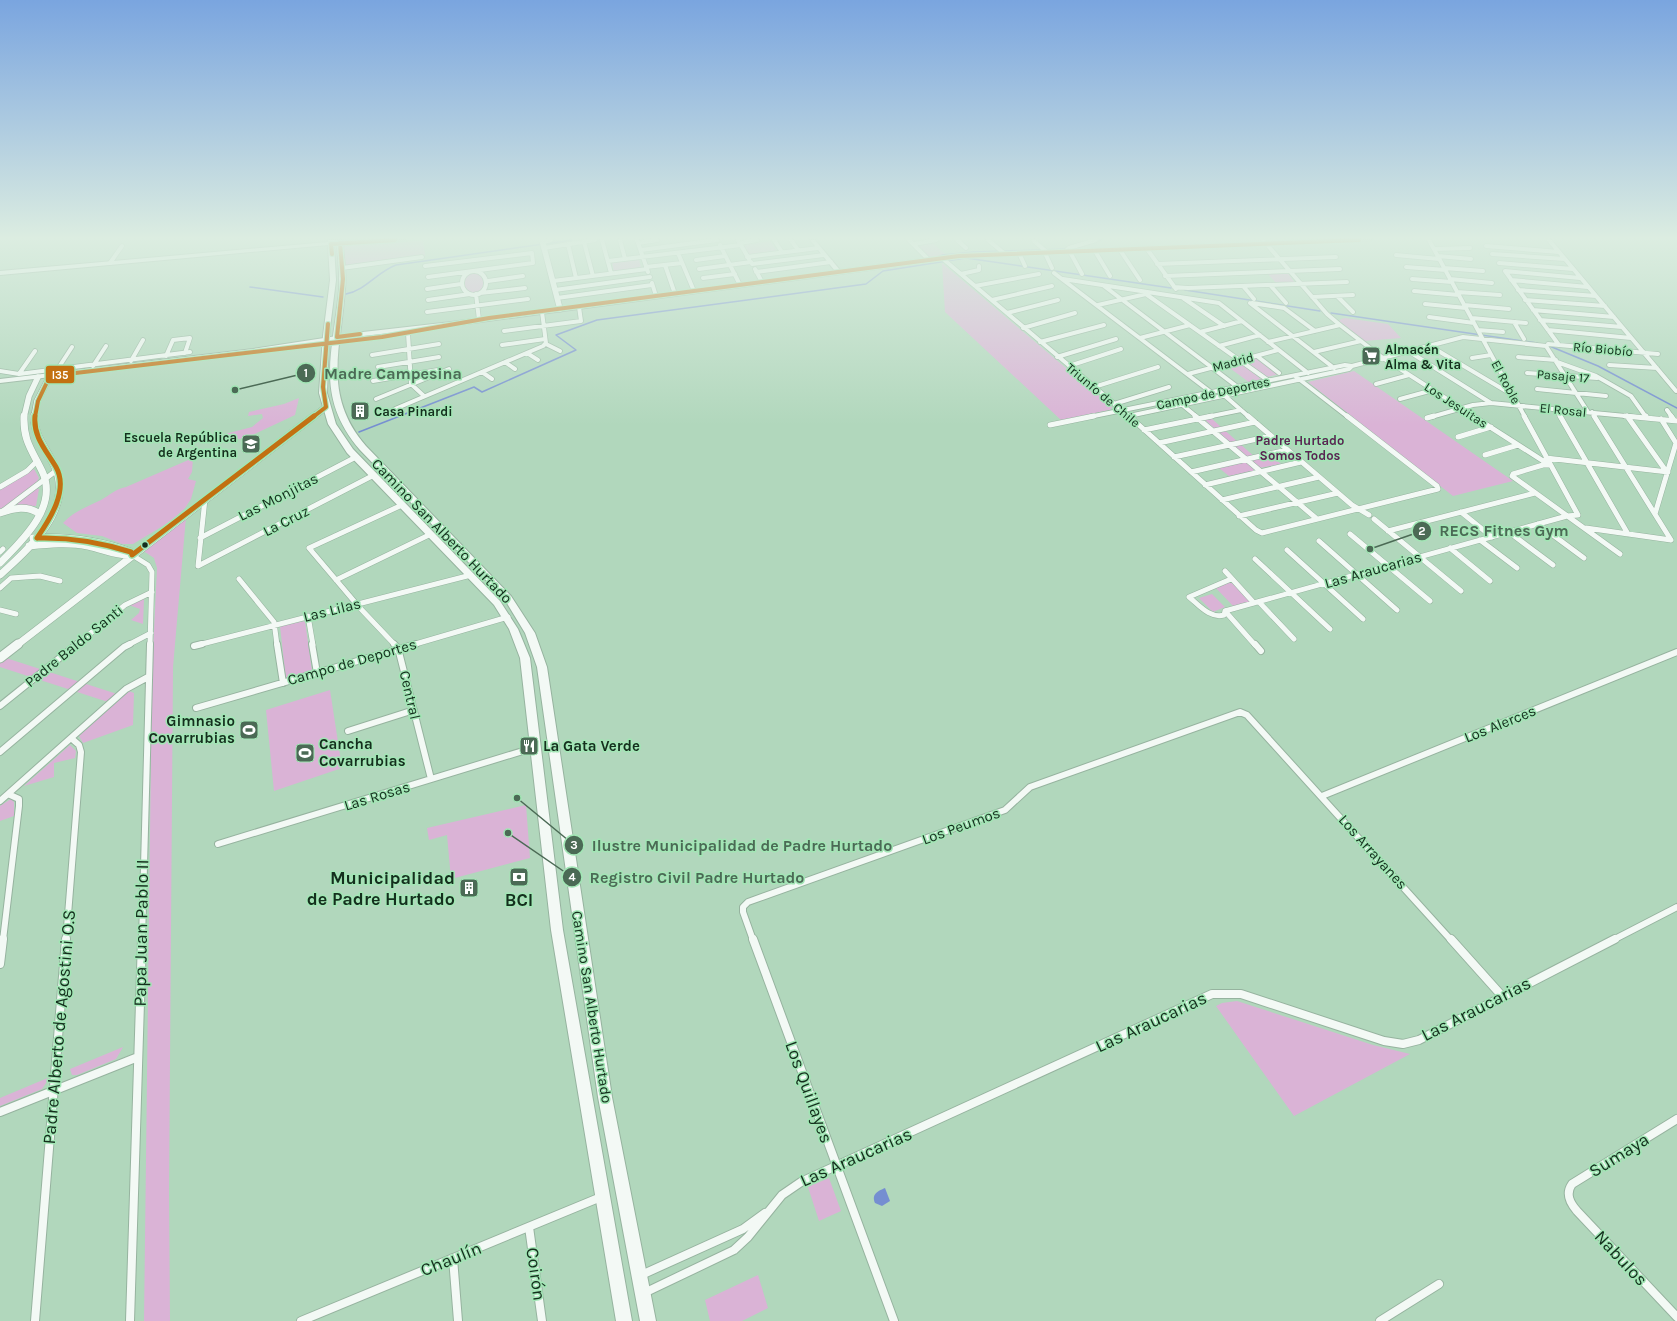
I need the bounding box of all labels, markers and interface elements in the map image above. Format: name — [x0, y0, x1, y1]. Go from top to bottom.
street label: Río Biobío — [1573, 339, 1633, 359]
place label: Almacén Alma & Vita — [1385, 342, 1461, 372]
supermarket icon: Almacén Alma & Vita — [1360, 345, 1382, 367]
street label: Madrid — [1211, 349, 1255, 375]
street label: El Roble — [1488, 358, 1524, 407]
callout: Madre Campesina — [296, 359, 470, 387]
street label: Triunfo de Chile — [1063, 360, 1143, 431]
text: Madre Campesina — [324, 364, 462, 383]
line badge: I35 — [45, 365, 75, 384]
text: 1 — [304, 366, 308, 380]
street label: Pasaje 17 — [1536, 366, 1590, 386]
text: I35 — [52, 369, 68, 382]
street label: Campo de Deportes — [1155, 374, 1271, 412]
street label: Los Jesuitas — [1422, 379, 1491, 431]
building icon: Casa Pinardi — [349, 400, 371, 422]
street label: El Rosal — [1539, 400, 1587, 420]
place label: Casa Pinardi — [374, 404, 452, 419]
place label: Escuela República de Argentina — [124, 430, 237, 460]
school or university icon: Escuela República de Argentina — [240, 433, 262, 455]
district label: Padre Hurtado Somos Todos — [1256, 433, 1344, 463]
street label: Camino San Alberto Hurtado — [368, 455, 516, 607]
street label: Las Monjitas — [235, 469, 321, 525]
street label: La Cruz — [260, 502, 312, 540]
callout: RECS Fitnes Gym — [1412, 517, 1577, 545]
text: RECS Fitnes Gym — [1439, 521, 1569, 540]
text: 2 — [1418, 524, 1426, 538]
unlabelled marker — [140, 540, 150, 550]
street label: Las Araucarias — [1322, 548, 1424, 592]
street label: Las Lilas — [301, 594, 363, 626]
street label: Padre Baldo Santi — [21, 601, 127, 691]
street label: Campo de Deportes — [285, 635, 419, 689]
street label: Central — [396, 669, 424, 721]
street label: Los Alerces — [1461, 701, 1539, 747]
place label: Gimnasio Covarrubias — [148, 712, 235, 747]
sports icon: Gimnasio Covarrubias — [238, 719, 260, 741]
place label: Cancha Covarrubias — [319, 735, 406, 770]
restaurant icon: La Gata Verde — [518, 735, 540, 757]
place label: La Gata Verde — [543, 737, 640, 755]
sports icon: Cancha Covarrubias — [294, 742, 316, 764]
street label: Las Rosas — [342, 777, 412, 815]
street label: Los Peumos — [919, 804, 1003, 848]
street label: Los Arrayanes — [1335, 811, 1411, 893]
callout: Ilustre Municipalidad de Padre Hurtado — [564, 831, 900, 859]
text: Ilustre Municipalidad de Padre Hurtado — [592, 836, 892, 855]
text: 3 — [570, 838, 578, 852]
street label: Papa Juan Pablo II — [129, 859, 153, 1007]
callout: Registro Civil Padre Hurtado — [562, 863, 813, 891]
bank icon: BCI — [508, 866, 530, 888]
place label: Municipalidad de Padre Hurtado — [307, 867, 455, 910]
text: Registro Civil Padre Hurtado — [590, 868, 804, 887]
text: 4 — [568, 870, 576, 884]
building icon: Municipalidad de Padre Hurtado — [458, 877, 480, 899]
place label: BCI — [505, 889, 533, 911]
street label: Padre Alberto de Agostini O.S — [38, 909, 80, 1145]
street label: Camino San Alberto Hurtado — [568, 910, 616, 1104]
street label: Las Araucarias — [1417, 972, 1535, 1046]
street label: Las Araucarias — [1092, 987, 1210, 1057]
street label: Los Quillayes — [780, 1038, 838, 1146]
street label: Las Araucarias — [797, 1123, 915, 1191]
street label: Sumaya — [1585, 1128, 1653, 1182]
street label: Nabulos — [1590, 1226, 1652, 1290]
street label: Chaulín — [417, 1237, 485, 1281]
street label: Coirón — [521, 1246, 551, 1302]

